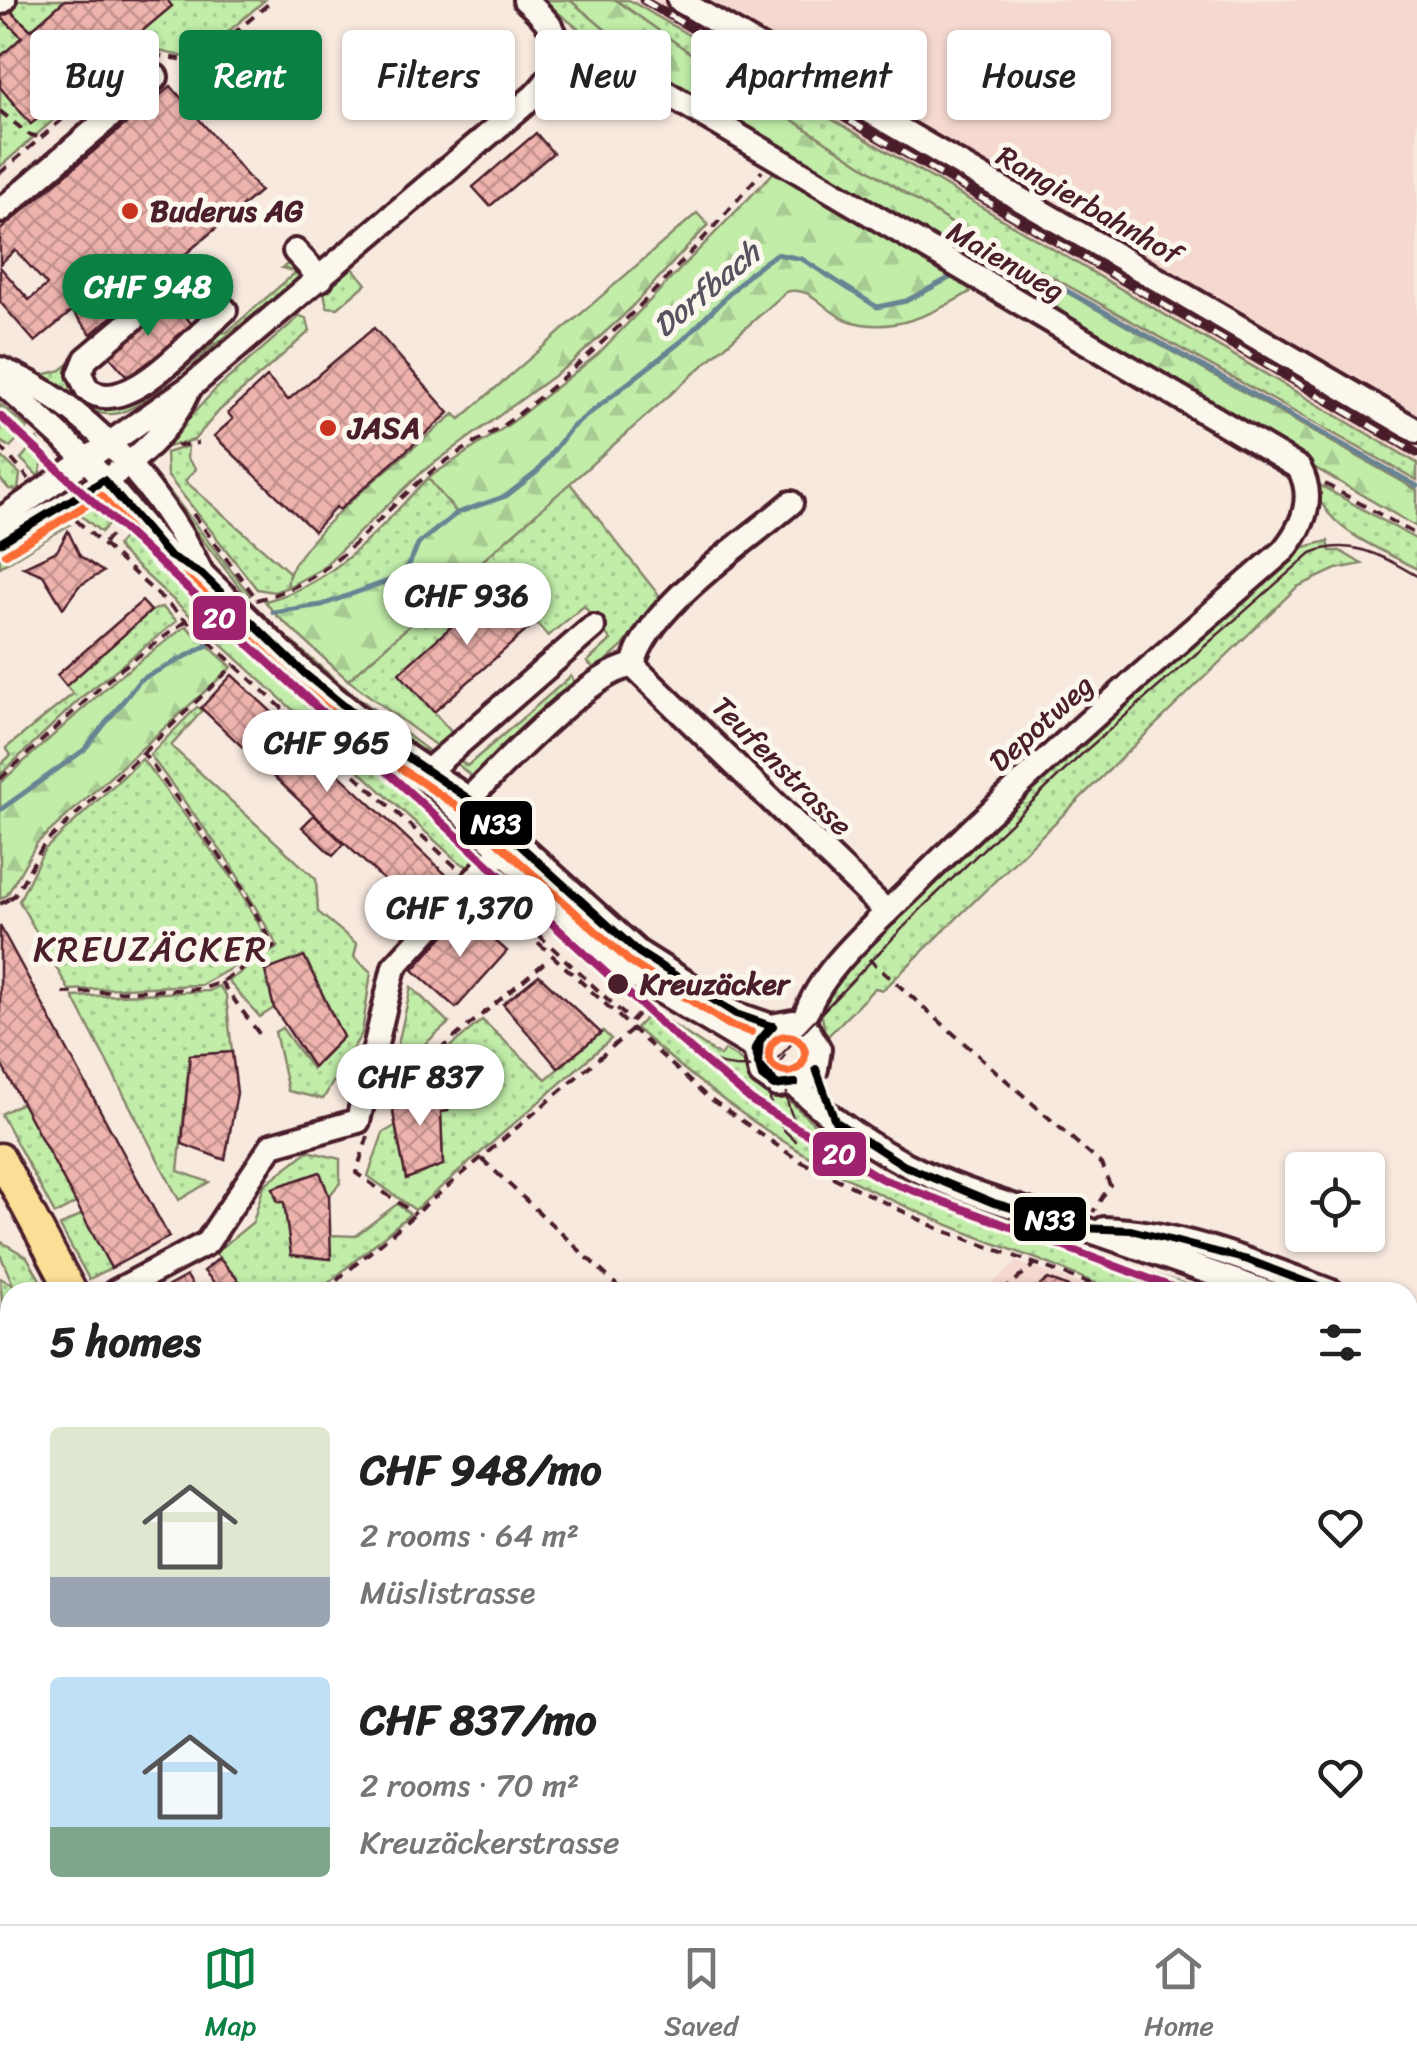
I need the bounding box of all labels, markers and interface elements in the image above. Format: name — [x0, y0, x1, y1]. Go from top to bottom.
chip: Buy — [30, 30, 159, 120]
chip: Rent — [179, 30, 322, 120]
chip: Filters — [342, 30, 515, 120]
chip: New — [535, 30, 671, 120]
chip: Apartment — [691, 30, 927, 120]
chip: House — [947, 30, 1111, 120]
street label: Rangierbahnhof — [986, 130, 1195, 282]
place label: Buderus AG — [150, 184, 303, 238]
marker: Buderus AG — [119, 200, 141, 222]
street label: Maienweg — [936, 205, 1076, 317]
water label: Dorfbach — [639, 224, 776, 352]
pin: CHF 948 — [56, 254, 240, 339]
text: CHF 948 — [84, 258, 212, 315]
place label: JASA — [346, 401, 420, 455]
marker: JASA — [317, 417, 339, 439]
pin: CHF 936 — [375, 563, 559, 648]
text: CHF 936 — [405, 567, 529, 624]
text: 20 — [201, 593, 236, 642]
line badge: 20 — [191, 594, 248, 642]
street label: Depotweg — [975, 660, 1107, 786]
street label: Teufenstrasse — [698, 682, 866, 850]
pin: CHF 965 — [235, 710, 419, 795]
text: CHF 965 — [264, 714, 390, 771]
line badge: N33 — [458, 799, 534, 847]
text: N33 — [470, 799, 522, 848]
pin: CHF 1,370 — [346, 875, 574, 960]
text: CHF 1,370 — [387, 879, 533, 936]
district label: KREUZÄCKER — [33, 918, 269, 980]
place label: Kreuzäcker — [639, 957, 792, 1011]
marker: Kreuzäcker — [605, 971, 631, 997]
pin: CHF 837 — [328, 1044, 512, 1129]
text: CHF 837 — [358, 1048, 482, 1105]
text: 20 — [821, 1129, 856, 1178]
line badge: 20 — [811, 1130, 868, 1178]
map controls — [1285, 1152, 1385, 1252]
button: locate — [1285, 1152, 1385, 1252]
line badge: N33 — [1012, 1195, 1088, 1243]
text: N33 — [1024, 1195, 1076, 1244]
text: 5 homes — [50, 1305, 201, 1379]
icon: filters — [1313, 1315, 1368, 1370]
text: CHF 948/mo — [360, 1433, 602, 1507]
icon: home — [130, 1467, 250, 1587]
icon: heart — [1313, 1500, 1368, 1555]
text: 2 rooms · 64 m² — [360, 1507, 579, 1564]
text: Müslistrasse — [360, 1564, 536, 1621]
text: CHF 837/mo — [360, 1683, 597, 1757]
icon: home — [130, 1717, 250, 1837]
icon: heart — [1313, 1750, 1368, 1805]
text: 2 rooms · 70 m² — [360, 1757, 579, 1814]
text: Kreuzäckerstrasse — [360, 1814, 620, 1871]
tab: Map — [203, 1941, 258, 2050]
tab: Saved — [664, 1941, 738, 2050]
tab: Home — [1144, 1941, 1214, 2050]

